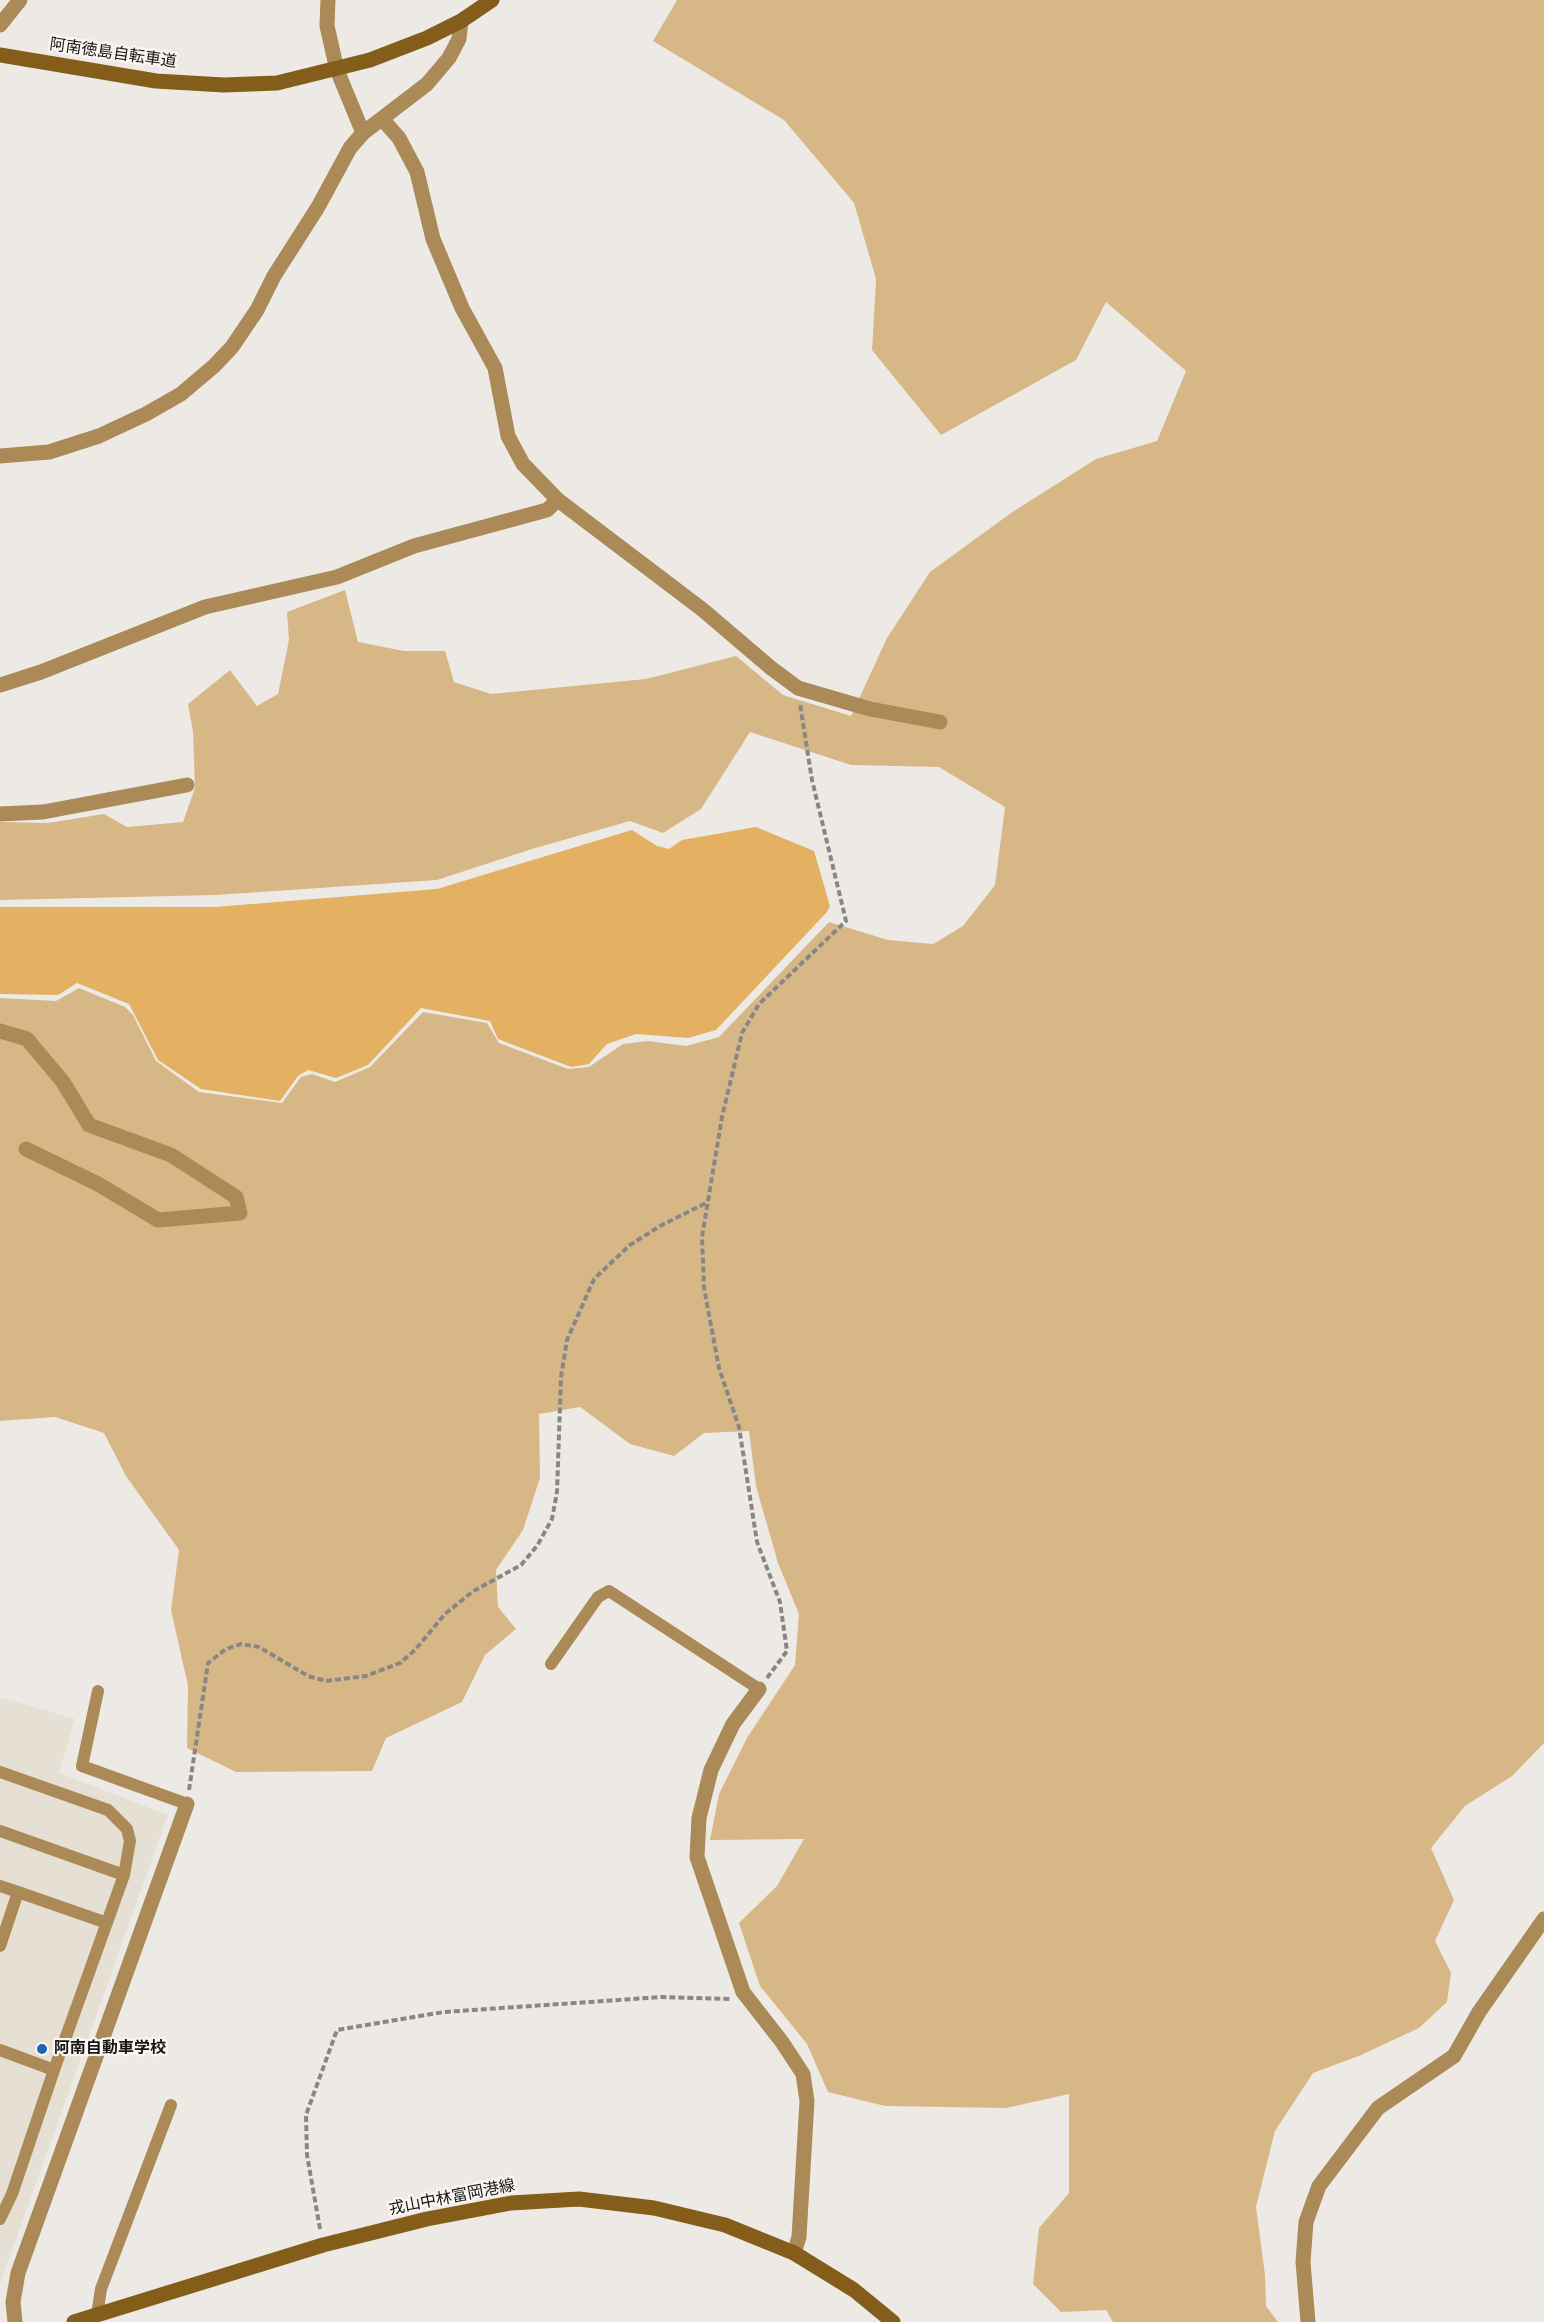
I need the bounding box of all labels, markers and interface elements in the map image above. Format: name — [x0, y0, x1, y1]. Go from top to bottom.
street label: 阿南徳島自転車道 — [48, 36, 178, 72]
place label: 阿南自動車学校 — [54, 2039, 166, 2059]
marker: 阿南自動車学校 — [35, 2042, 49, 2056]
street label: 戎山中林富岡港線 — [387, 2176, 517, 2220]

